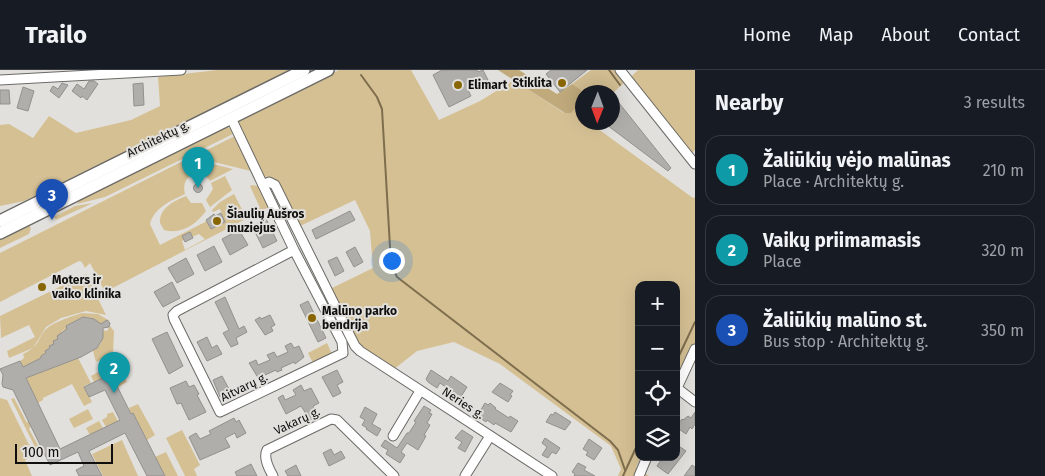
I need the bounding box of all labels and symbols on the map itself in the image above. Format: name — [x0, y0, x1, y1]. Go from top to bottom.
place label: Stiklita — [512, 76, 552, 90]
marker: Stiklita — [556, 77, 568, 89]
place label: Elimart — [468, 78, 508, 92]
marker: Elimart — [452, 79, 464, 91]
north arrow — [575, 85, 620, 130]
street label: Architektų g. — [124, 118, 192, 160]
pin: 1 — [182, 147, 214, 188]
pin: 3 — [36, 179, 68, 220]
place label: Šiaulių Aušros muziejus — [227, 205, 305, 235]
marker: Šiaulių Aušros muziejus — [211, 215, 223, 227]
your location — [379, 248, 405, 274]
place label: Moters ir vaiko klinika — [51, 273, 121, 301]
marker: Moters ir vaiko klinika — [36, 281, 48, 293]
place label: Malūno parko bendrija — [322, 304, 397, 332]
marker: Malūno parko bendrija — [306, 312, 318, 324]
pin: 2 — [98, 352, 130, 393]
street label: Aitvarų g. — [218, 370, 270, 404]
street label: Neries g. — [439, 384, 487, 422]
street label: Vakarų g. — [272, 404, 322, 438]
scale bar — [15, 441, 112, 464]

